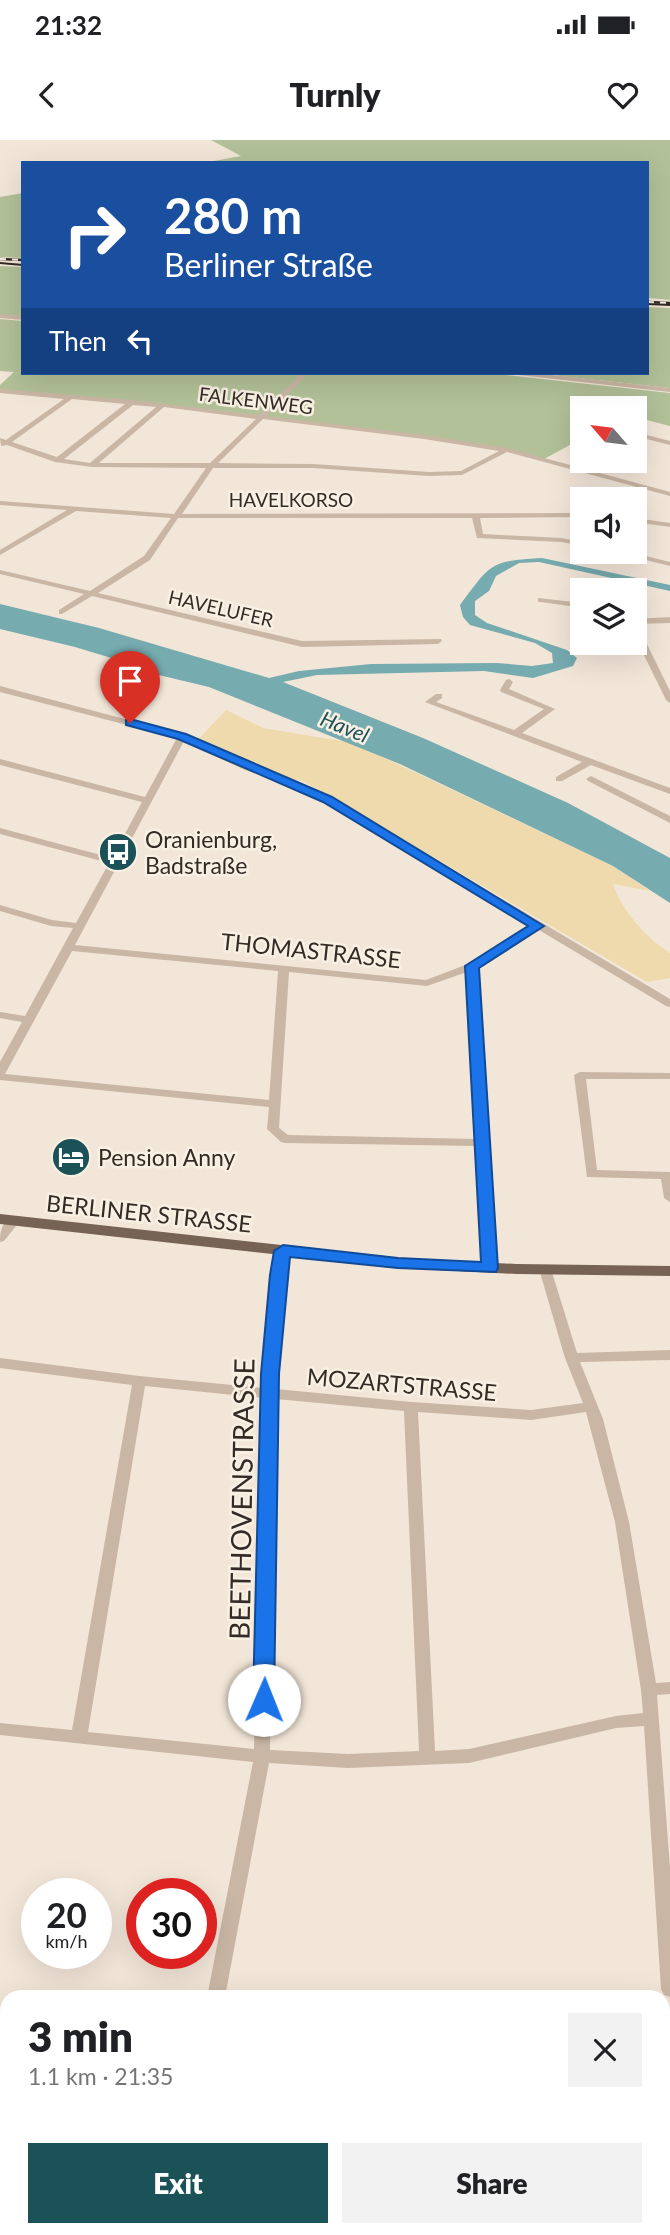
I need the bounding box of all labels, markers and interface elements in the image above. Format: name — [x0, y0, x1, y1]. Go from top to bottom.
text: 21:32 — [35, 9, 102, 41]
text: Turnly — [289, 75, 381, 114]
icon: back — [28, 76, 66, 114]
icon: heart — [604, 76, 642, 114]
text: 280 m — [164, 186, 302, 244]
icon: right — [49, 189, 140, 280]
text: Berliner Straße — [164, 245, 373, 284]
icon: left — [121, 322, 159, 360]
text: Then — [49, 325, 107, 357]
street label: FALKENWEG — [198, 382, 314, 418]
north arrow — [570, 396, 648, 472]
map controls — [570, 396, 647, 655]
button: sound — [570, 487, 647, 564]
street label: HAVELKORSO — [229, 488, 353, 511]
button: layers — [570, 578, 647, 655]
street label: HAVELUFER — [166, 585, 276, 631]
pin — [100, 651, 160, 723]
icon: arrive — [111, 662, 149, 700]
water label: Havel — [317, 705, 373, 747]
place label: Oranienburg, Badstraße — [145, 825, 277, 879]
bus stop icon: Oranienburg, Badstraße — [97, 831, 139, 873]
street label: THOMASTRASSE — [220, 927, 402, 973]
hotel icon: Pension Anny — [50, 1136, 92, 1178]
place label: Pension Anny — [98, 1143, 236, 1171]
street label: BERLINER STRASSE — [45, 1188, 253, 1238]
street label: BEETHOVENSTRASSE — [222, 1358, 260, 1640]
street label: MOZARTSTRASSE — [306, 1362, 498, 1406]
position arrow — [227, 1663, 301, 1737]
speed limit sign: 30 — [126, 1878, 217, 1969]
text: 20 — [46, 1893, 87, 1935]
text: km/h — [45, 1930, 88, 1952]
text: 3 min — [28, 2011, 133, 2061]
button: close — [568, 2013, 642, 2087]
text: 1.1 km · 21:35 — [28, 2062, 173, 2090]
button: Exit — [28, 2143, 328, 2223]
button: Share — [342, 2143, 642, 2223]

